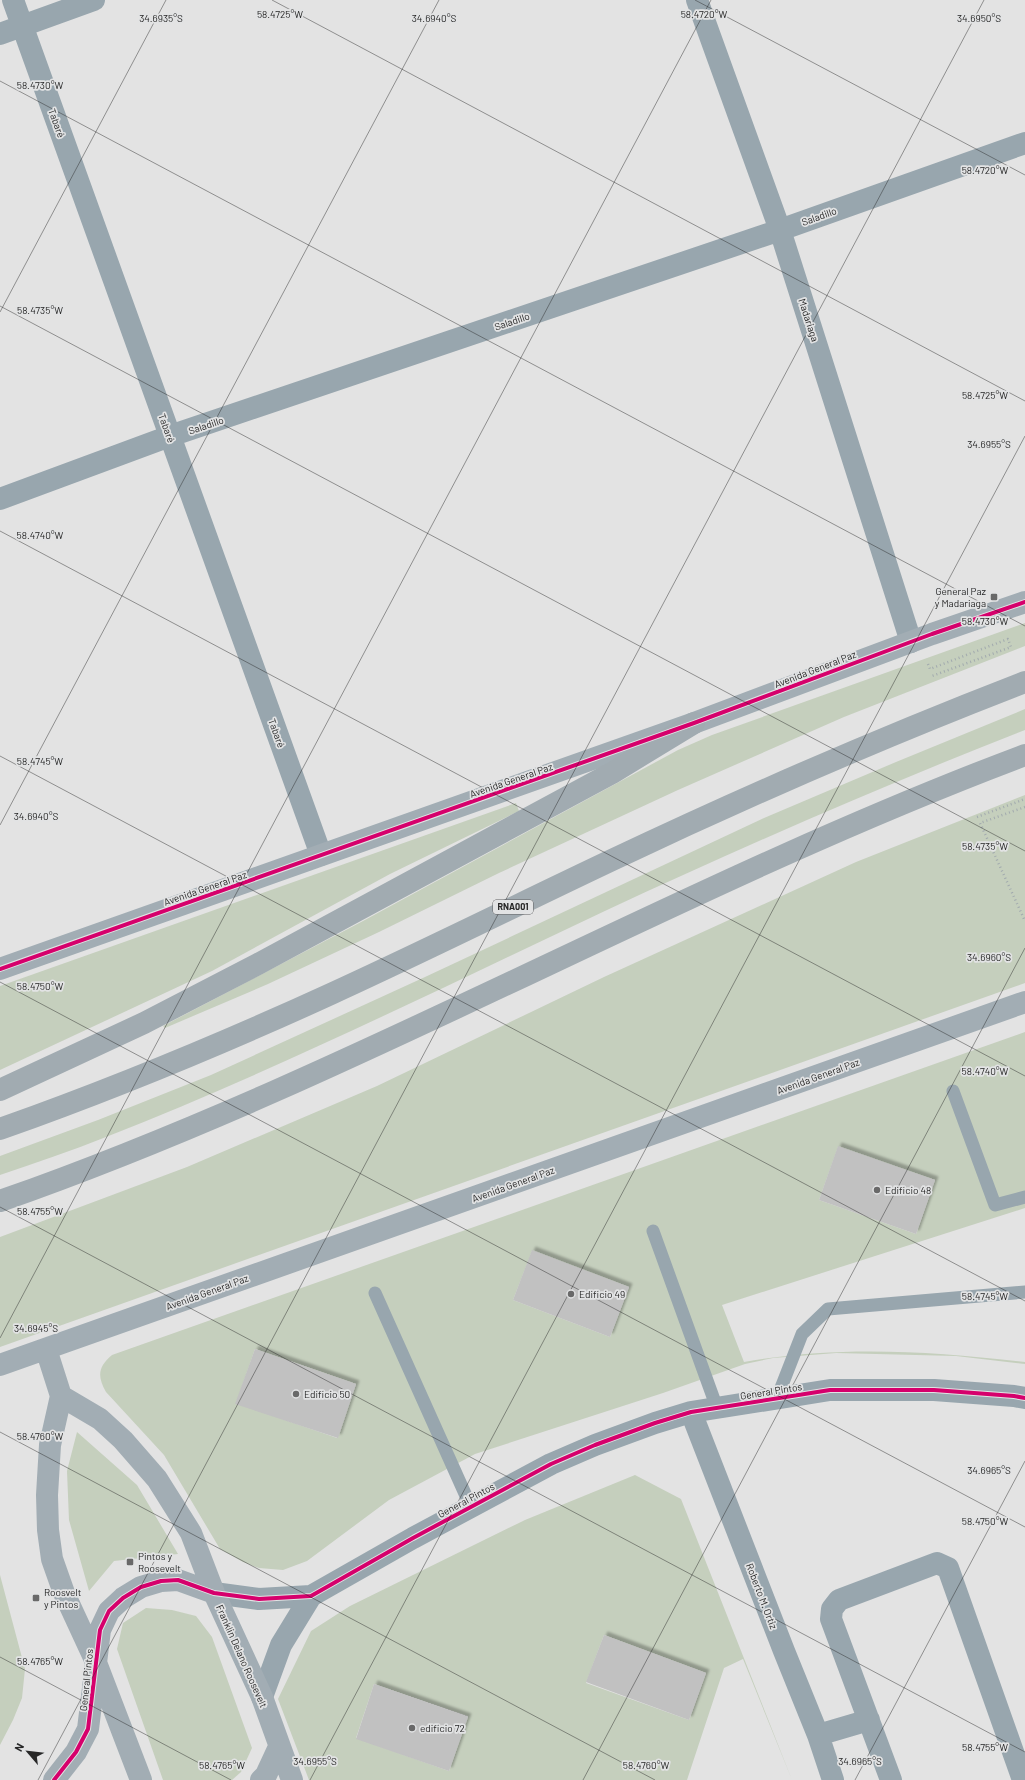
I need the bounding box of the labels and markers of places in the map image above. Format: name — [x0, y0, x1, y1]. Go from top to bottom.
place label: General Paz y Madariaga — [935, 585, 987, 609]
marker: General Paz y Madariaga — [989, 592, 999, 602]
place label: Edificio 48 — [885, 1184, 931, 1196]
marker: Edificio 48 — [872, 1185, 882, 1195]
place label: Edificio 49 — [579, 1288, 625, 1300]
marker: Edificio 49 — [566, 1289, 576, 1299]
place label: Edificio 50 — [304, 1388, 350, 1400]
marker: Edificio 50 — [291, 1389, 301, 1399]
place label: Pintos y Roosevelt — [138, 1550, 181, 1574]
marker: Pintos y Roosevelt — [125, 1557, 135, 1567]
place label: Roosvelt y Pintos — [44, 1586, 82, 1610]
marker: Roosvelt y Pintos — [31, 1593, 41, 1603]
place label: edificio 72 — [420, 1722, 465, 1734]
marker: edificio 72 — [407, 1723, 417, 1733]

